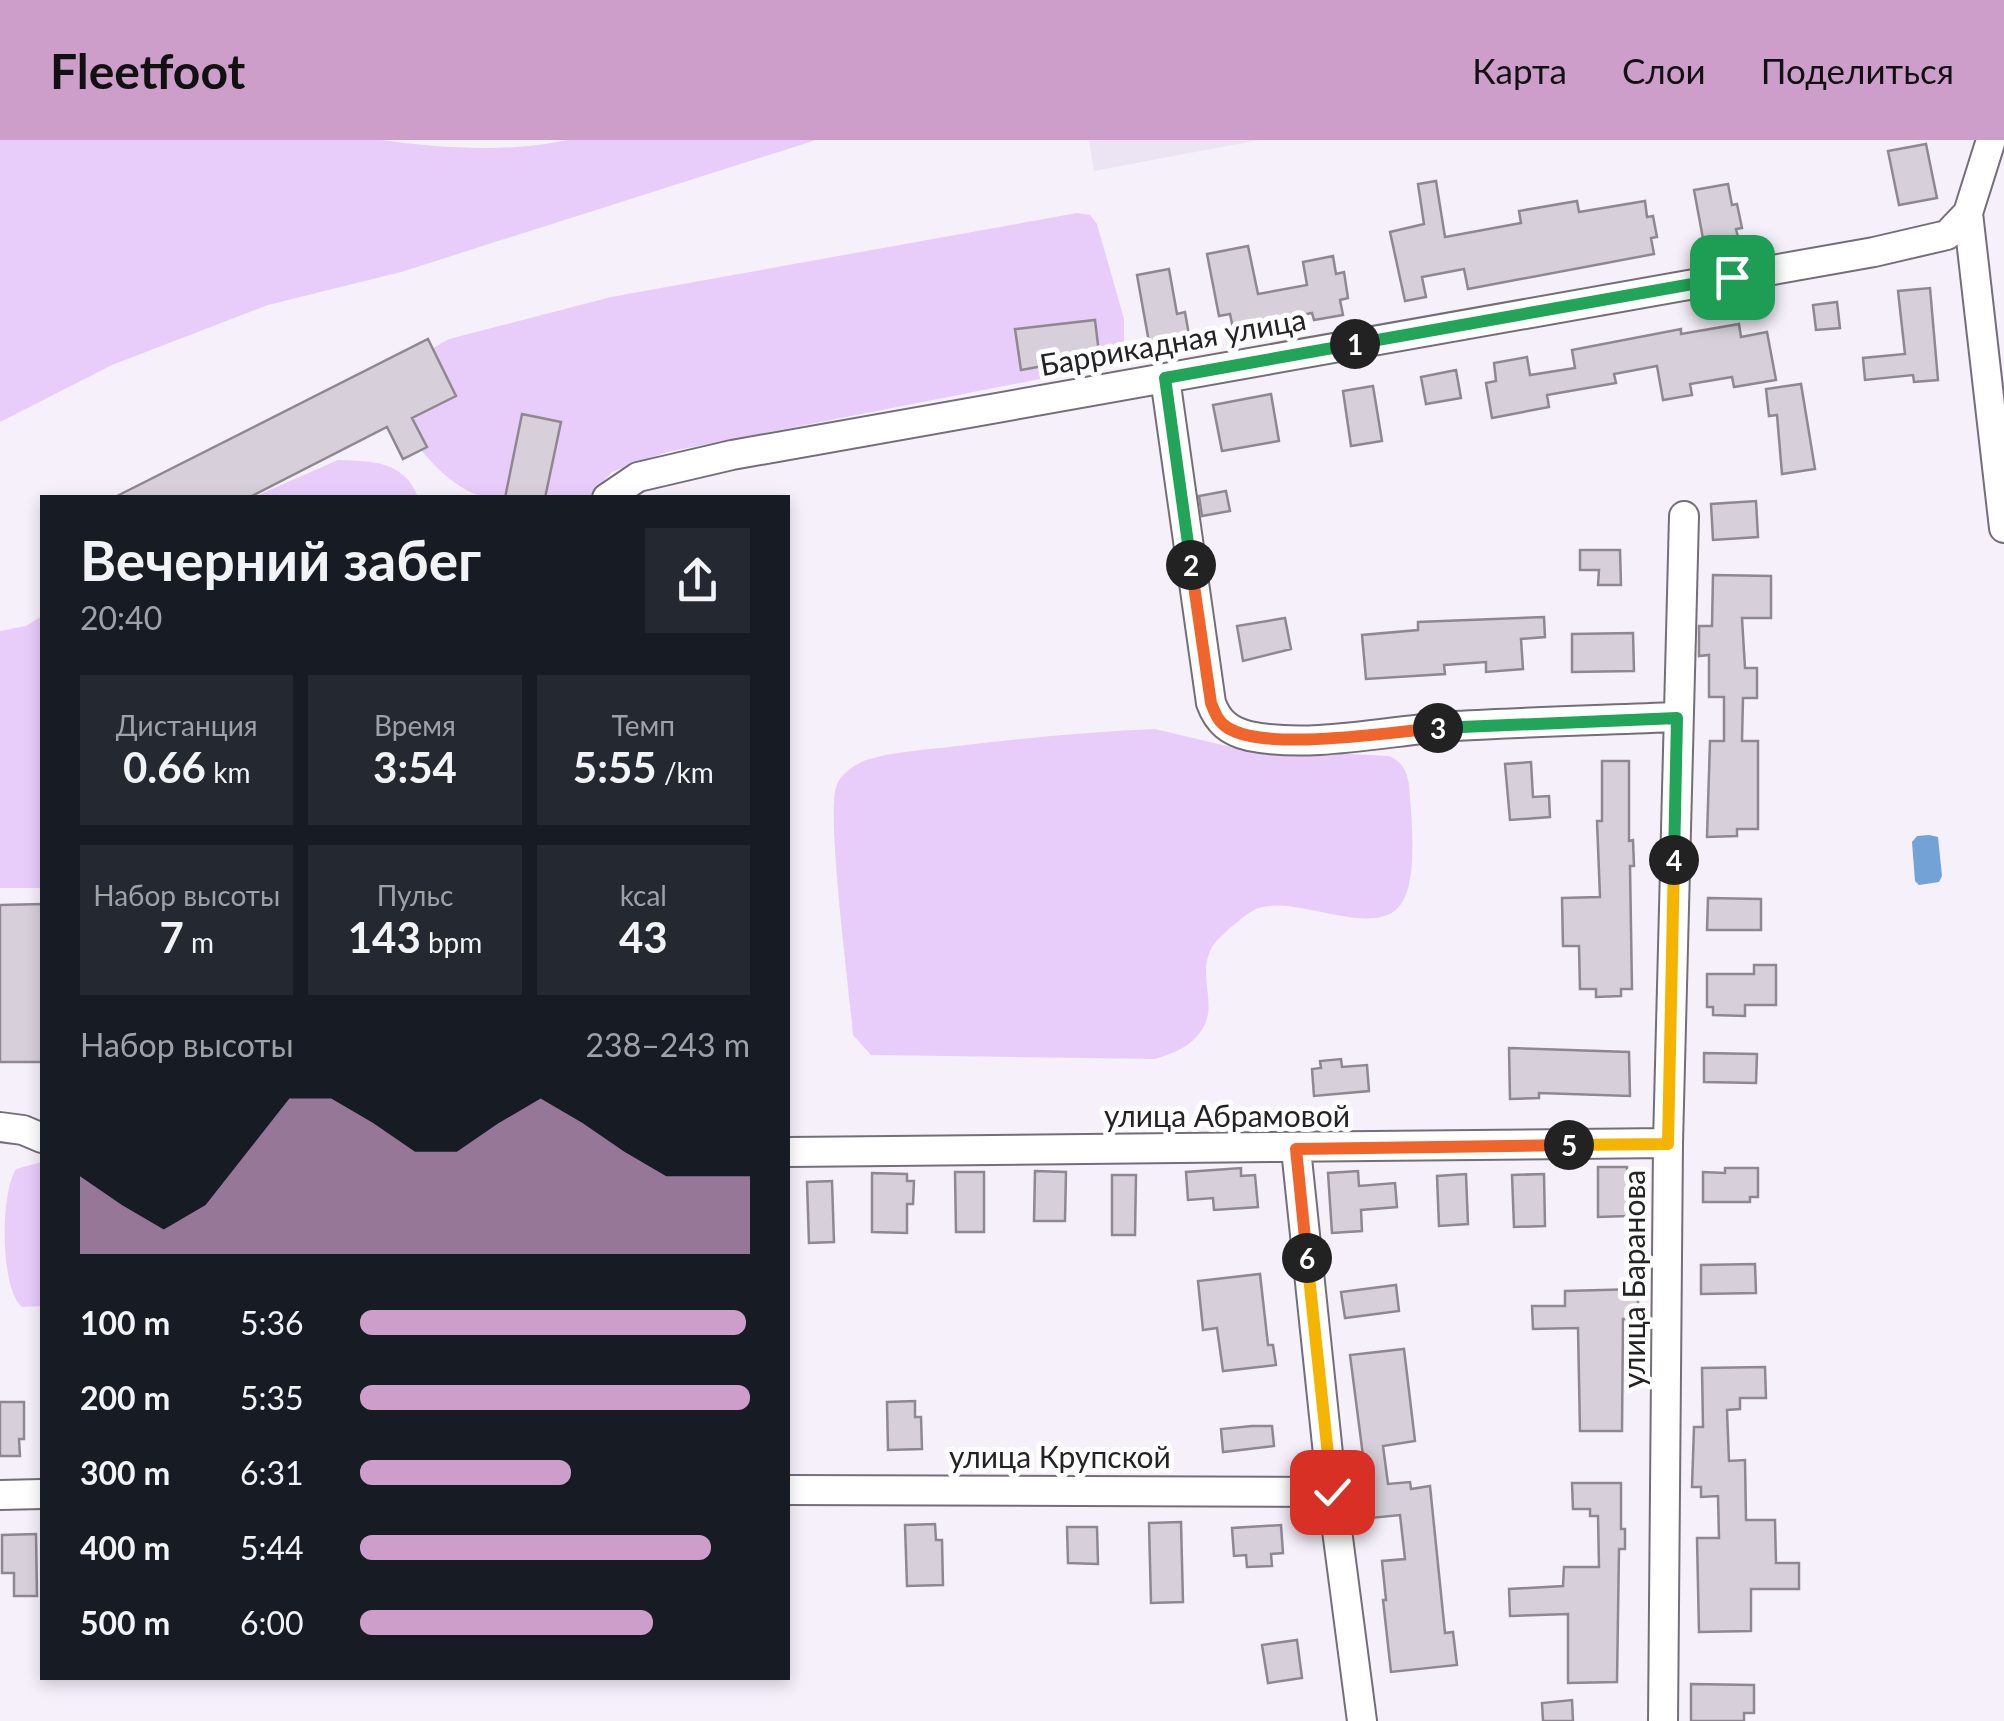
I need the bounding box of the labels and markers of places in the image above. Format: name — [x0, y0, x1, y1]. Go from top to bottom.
pin — [1690, 235, 1775, 320]
pin: 1 — [1330, 319, 1380, 369]
pin: 2 — [1166, 540, 1216, 590]
pin: 3 — [1413, 703, 1463, 753]
pin: 4 — [1649, 835, 1699, 885]
pin: 5 — [1544, 1120, 1594, 1170]
pin: 6 — [1282, 1233, 1332, 1283]
pin — [1290, 1450, 1375, 1535]

